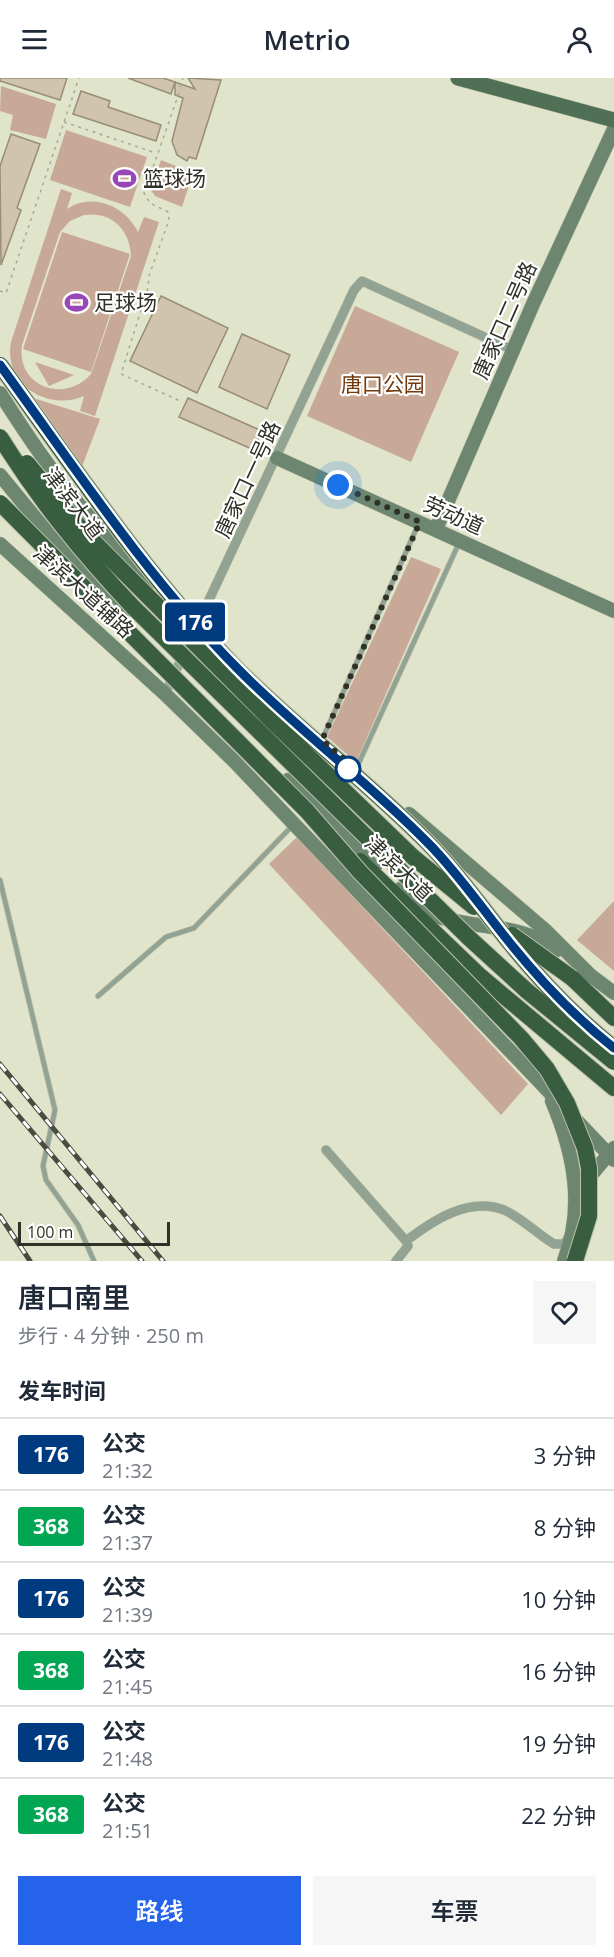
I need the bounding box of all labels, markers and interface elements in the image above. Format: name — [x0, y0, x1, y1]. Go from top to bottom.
text: Metrio — [264, 21, 350, 58]
icon: menu — [18, 23, 51, 56]
icon: person — [563, 23, 596, 56]
place label: 篮球场 — [143, 164, 206, 192]
sports icon: 篮球场 — [112, 165, 138, 191]
street label: 唐家口二号路 — [466, 257, 542, 383]
place label: 足球场 — [94, 288, 157, 316]
sports icon: 足球场 — [63, 289, 89, 315]
park label: 唐口公园 — [341, 370, 425, 398]
street label: 唐家口一号路 — [208, 416, 286, 542]
street label: 津滨大道 — [38, 461, 110, 545]
your location — [323, 470, 353, 500]
street label: 劳动道 — [420, 489, 488, 541]
street label: 津滨大道辅路 — [28, 538, 140, 644]
line badge: 176 — [160, 602, 230, 642]
text: 176 — [177, 608, 213, 636]
unlabelled marker — [335, 756, 361, 782]
street label: 津滨大道 — [359, 829, 439, 907]
scale bar — [18, 1219, 170, 1246]
text: 100 m — [27, 1221, 73, 1243]
text: 唐口南里 — [18, 1278, 130, 1316]
button: heart — [533, 1281, 596, 1344]
text: 步行 · 4 分钟 · 250 m — [18, 1322, 204, 1349]
text: 发车时间 — [18, 1375, 106, 1405]
text: 公交 — [102, 1427, 146, 1457]
text: 176 — [33, 1440, 69, 1468]
text: 3 分钟 — [534, 1440, 596, 1470]
text: 21:32 — [102, 1457, 153, 1484]
text: 公交 — [102, 1499, 146, 1529]
text: 368 — [33, 1512, 69, 1540]
text: 8 分钟 — [534, 1512, 596, 1542]
text: 21:37 — [102, 1529, 153, 1556]
text: 公交 — [102, 1571, 146, 1601]
text: 176 — [33, 1584, 69, 1612]
text: 10 分钟 — [521, 1584, 596, 1614]
text: 21:39 — [102, 1601, 153, 1628]
text: 公交 — [102, 1643, 146, 1673]
text: 368 — [33, 1656, 69, 1684]
text: 16 分钟 — [521, 1656, 596, 1686]
text: 21:45 — [102, 1673, 153, 1700]
text: 公交 — [102, 1715, 146, 1745]
text: 176 — [33, 1728, 69, 1756]
text: 19 分钟 — [521, 1728, 596, 1758]
text: 21:48 — [102, 1745, 153, 1772]
text: 公交 — [102, 1787, 146, 1817]
text: 368 — [33, 1800, 69, 1828]
text: 22 分钟 — [521, 1800, 596, 1830]
text: 21:51 — [102, 1817, 153, 1844]
button: 路线 — [18, 1876, 301, 1945]
button: 车票 — [313, 1876, 596, 1945]

